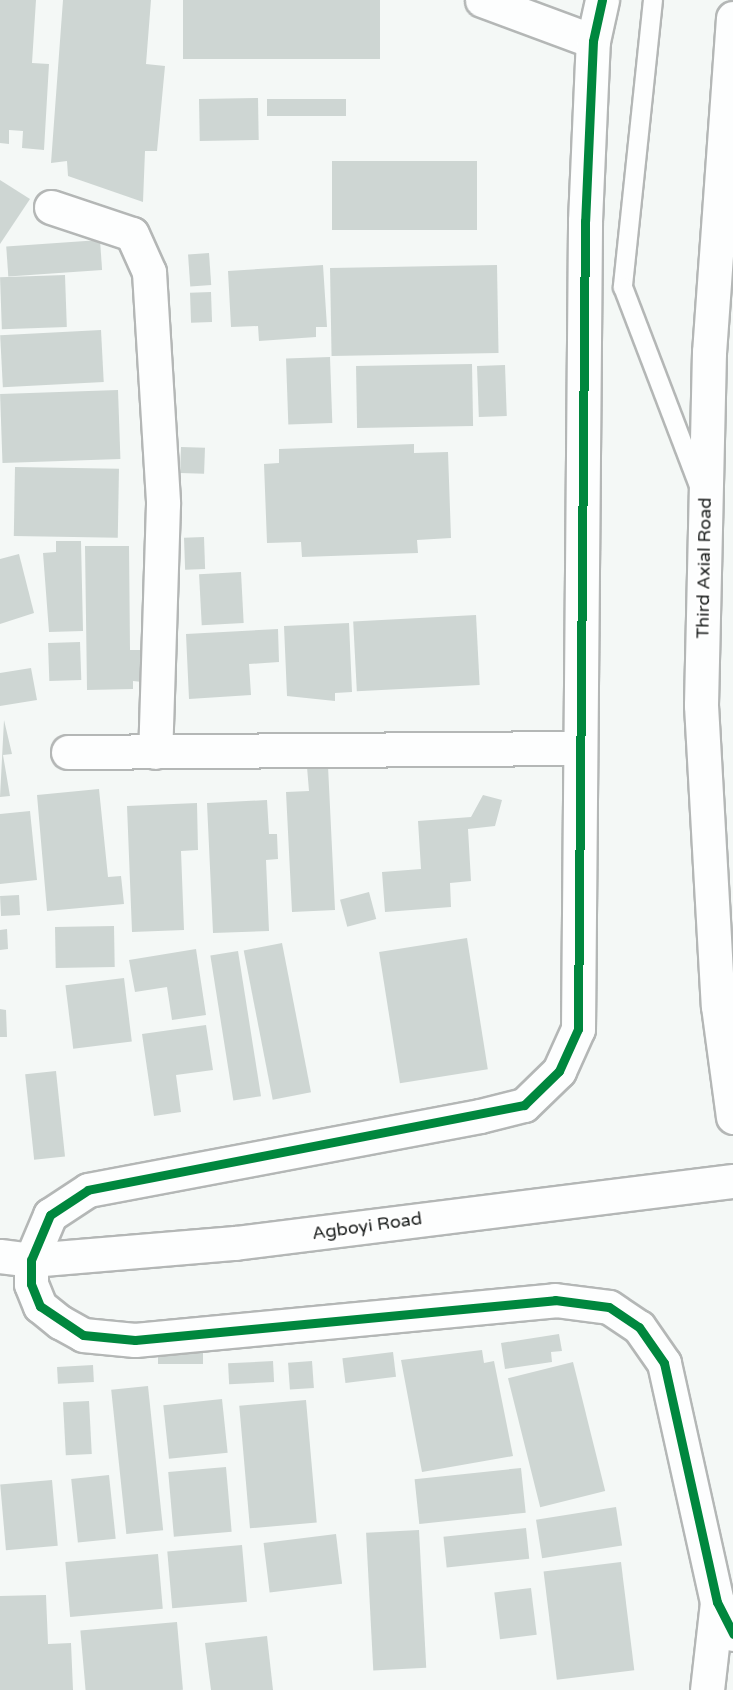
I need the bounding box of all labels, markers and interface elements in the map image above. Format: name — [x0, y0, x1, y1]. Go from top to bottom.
street label: Third Axial Road — [692, 497, 716, 639]
street label: Agboyi Road — [311, 1208, 423, 1244]

